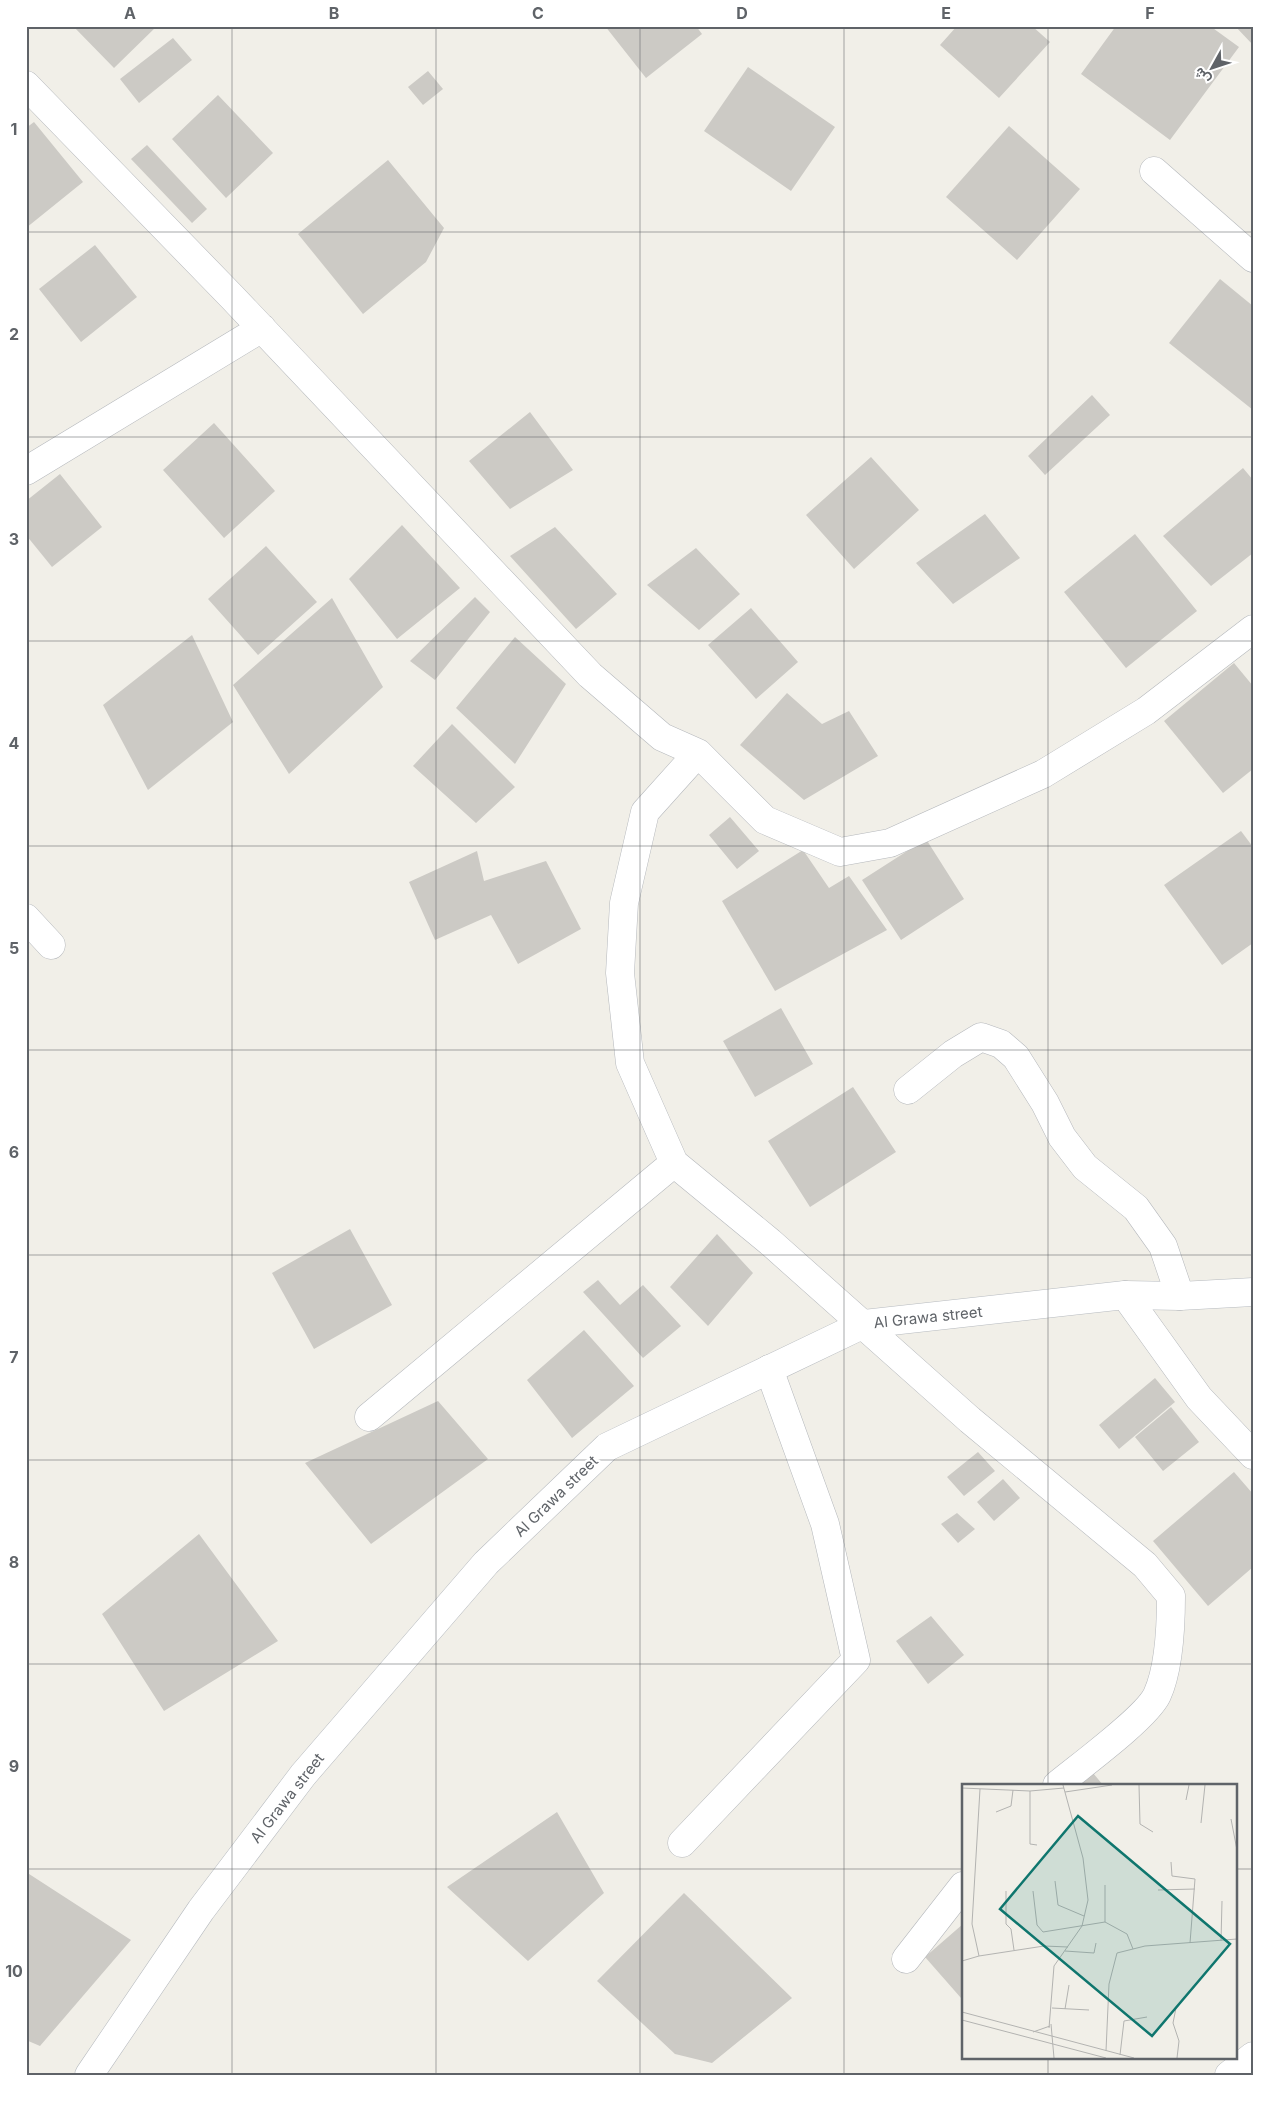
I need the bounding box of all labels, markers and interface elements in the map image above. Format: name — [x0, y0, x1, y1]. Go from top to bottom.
text: A — [124, 3, 136, 23]
text: B — [329, 3, 339, 23]
text: C — [532, 3, 544, 23]
text: D — [736, 3, 748, 23]
text: E — [941, 3, 951, 23]
text: F — [1145, 3, 1155, 23]
north arrow — [1186, 42, 1236, 92]
text: ش — [1190, 64, 1214, 89]
text: 1 — [11, 119, 17, 139]
text: 2 — [9, 324, 19, 344]
text: 3 — [9, 529, 19, 549]
text: 4 — [9, 733, 20, 753]
text: 5 — [9, 938, 19, 958]
text: 6 — [9, 1142, 19, 1162]
street label: Al Grawa street — [873, 1302, 983, 1332]
text: 7 — [9, 1347, 19, 1367]
street label: Al Grawa street — [510, 1451, 602, 1541]
text: 8 — [9, 1552, 19, 1572]
street label: Al Grawa street — [246, 1749, 328, 1847]
text: 9 — [9, 1756, 19, 1776]
inset map — [962, 1784, 1236, 2058]
text: 10 — [5, 1961, 23, 1981]

